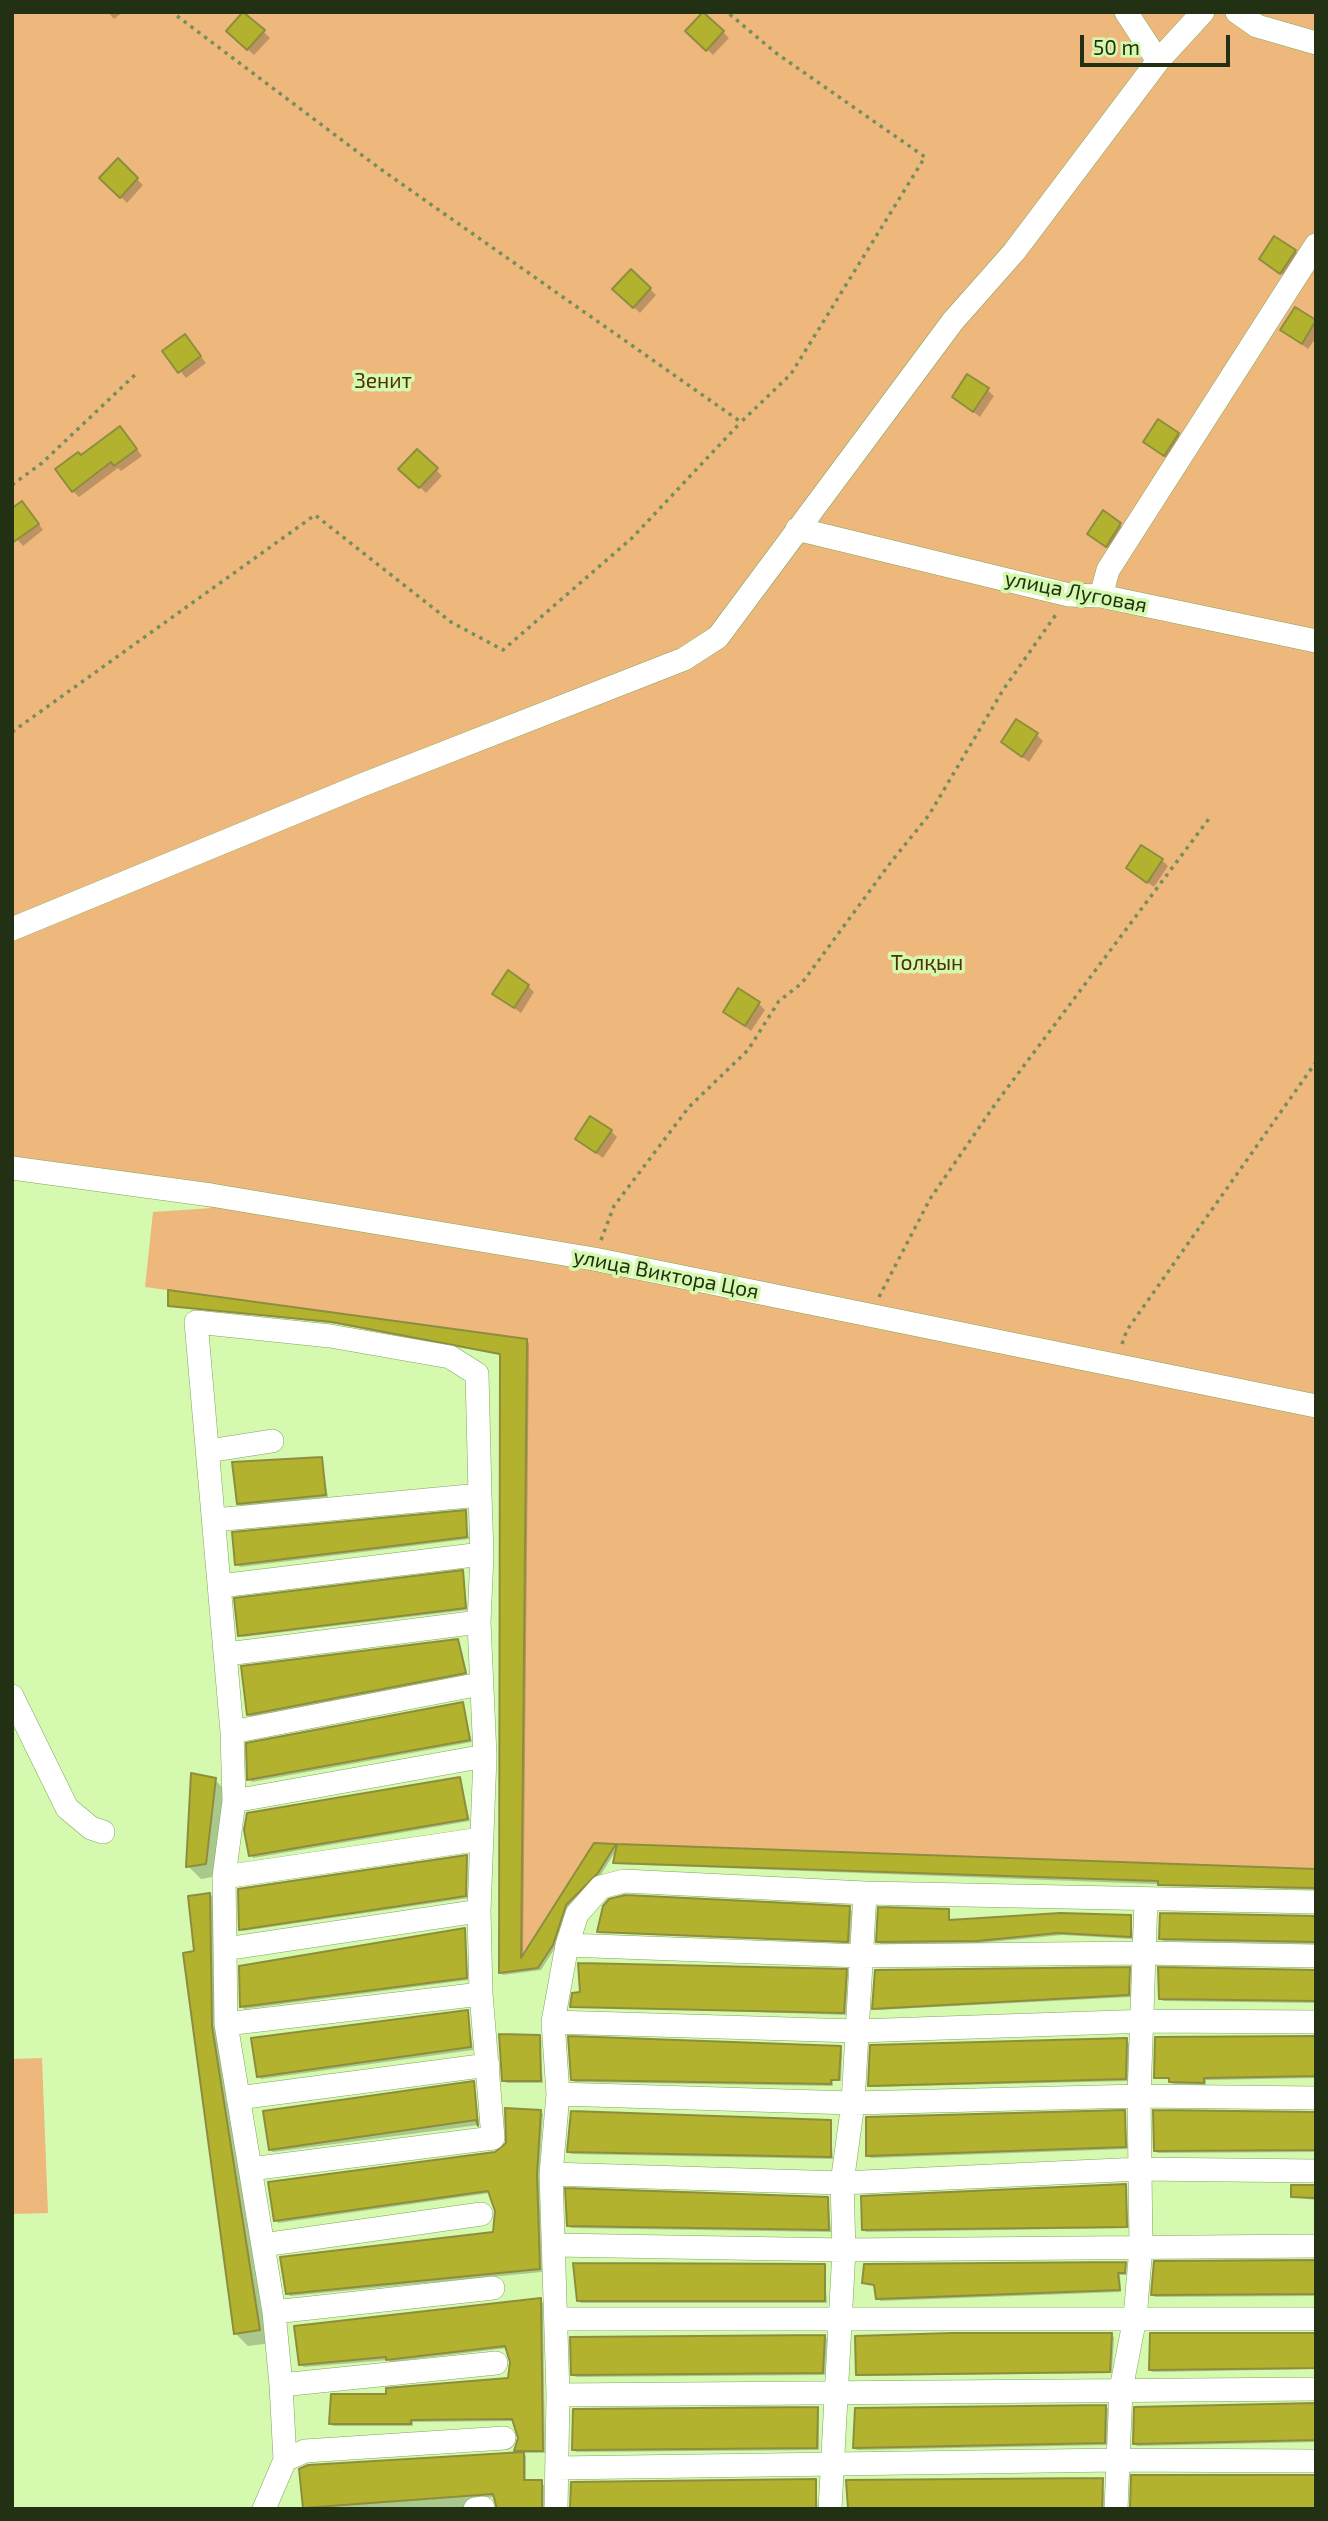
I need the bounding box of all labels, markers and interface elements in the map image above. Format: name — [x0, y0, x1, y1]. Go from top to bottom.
scale bar — [1083, 21, 1234, 65]
text: 50 m — [1093, 34, 1140, 59]
park label: Зенит — [354, 368, 412, 394]
street label: улица Луговая — [1003, 566, 1149, 618]
park label: Толқын — [891, 950, 963, 976]
street label: улица Виктора Цоя — [571, 1244, 761, 1304]

